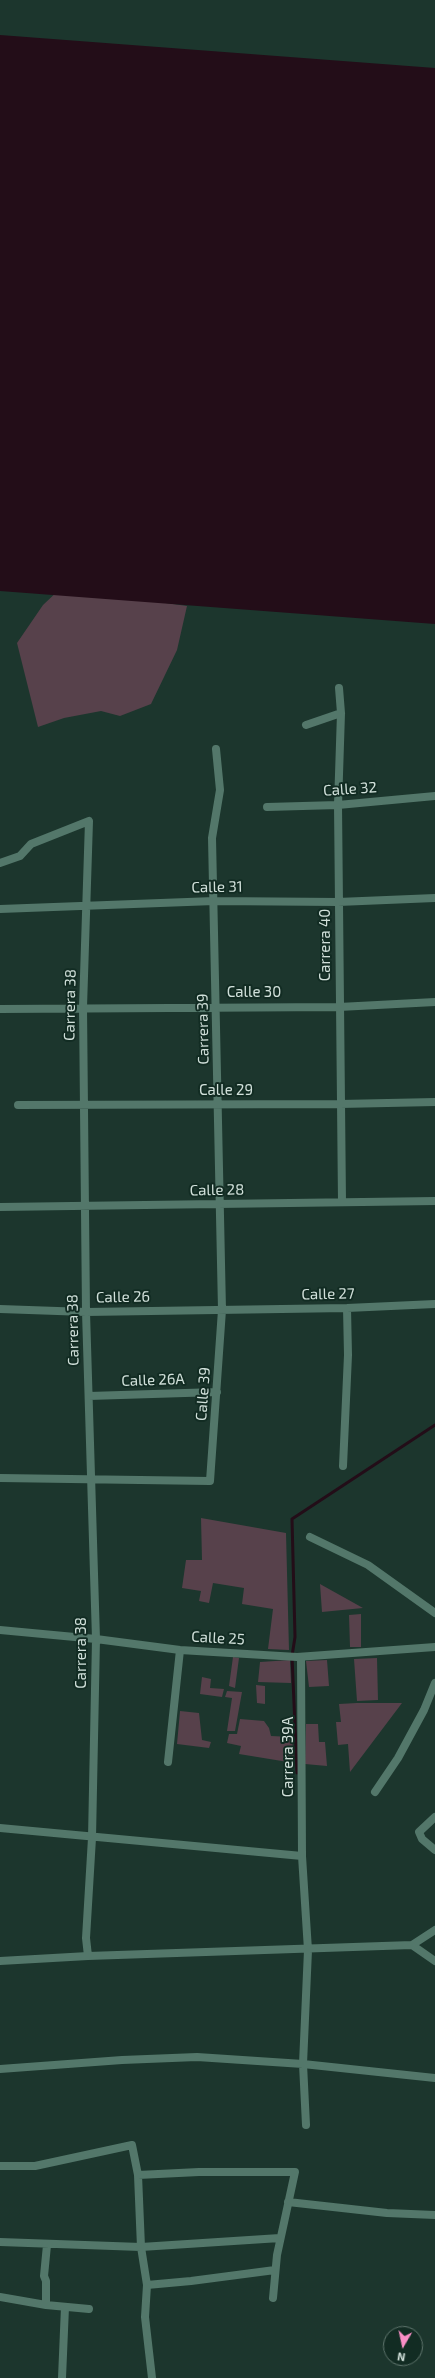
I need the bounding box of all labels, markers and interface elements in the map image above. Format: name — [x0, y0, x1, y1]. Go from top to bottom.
street label: Calle 32 — [323, 778, 377, 800]
street label: Calle 31 — [191, 878, 243, 896]
street label: Carrera 40 — [316, 909, 334, 981]
street label: Carrera 38 — [60, 969, 80, 1041]
street label: Calle 30 — [227, 983, 281, 1001]
street label: Carrera 39 — [193, 993, 213, 1065]
street label: Calle 29 — [199, 1081, 253, 1099]
street label: Calle 28 — [190, 1181, 244, 1199]
street label: Calle 27 — [301, 1285, 355, 1303]
street label: Calle 26 — [96, 1288, 150, 1306]
street label: Carrera 38 — [63, 1294, 83, 1366]
street label: Calle 39 — [192, 1366, 214, 1422]
street label: Calle 26A — [121, 1370, 185, 1390]
street label: Carrera 38 — [72, 1617, 90, 1689]
street label: Calle 25 — [191, 1628, 245, 1648]
street label: Carrera 39A — [279, 1717, 297, 1797]
north arrow — [383, 2326, 423, 2366]
text: N — [396, 2350, 406, 2364]

